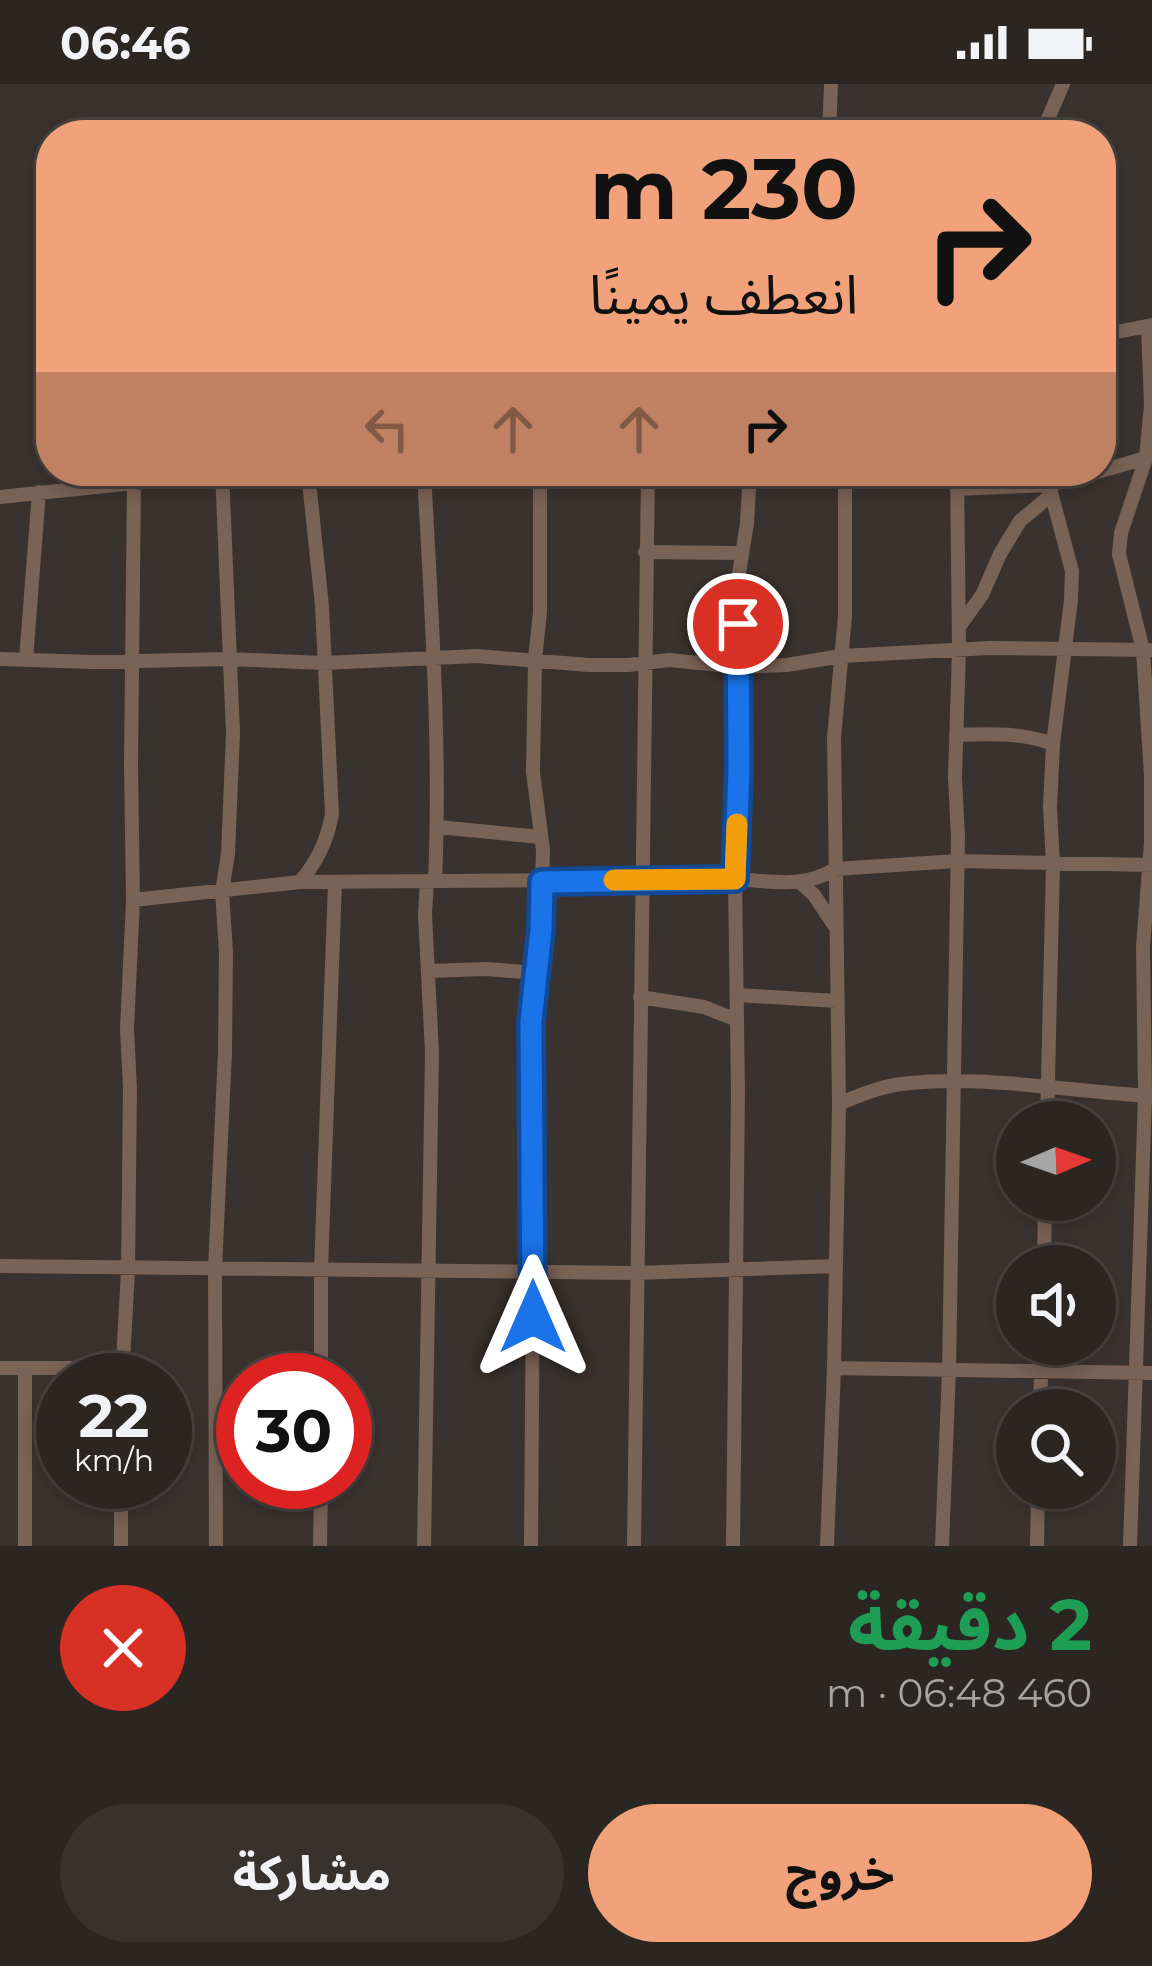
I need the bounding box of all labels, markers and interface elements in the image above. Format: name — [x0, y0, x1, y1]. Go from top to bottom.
text: 06:46 — [60, 15, 191, 70]
text: 230 m — [590, 138, 858, 240]
icon: right — [900, 168, 1056, 324]
text: انعطف يمينًا — [589, 262, 858, 328]
icon: left — [354, 396, 420, 462]
icon: ahead — [480, 396, 546, 462]
icon: ahead — [606, 396, 672, 462]
icon: right — [732, 396, 798, 462]
pin — [687, 573, 789, 675]
icon: arrive — [705, 591, 771, 657]
north arrow — [996, 1101, 1116, 1221]
map controls — [996, 1101, 1116, 1509]
button: sound — [996, 1245, 1116, 1365]
position arrow — [470, 1254, 596, 1380]
speed limit sign: 30 — [216, 1353, 372, 1509]
text: 22 — [79, 1379, 149, 1452]
button: search — [996, 1389, 1116, 1509]
text: km/h — [74, 1442, 154, 1479]
text: 2 دقيقة — [848, 1580, 1092, 1668]
button: close — [60, 1585, 186, 1711]
text: 460 m · 06:48 — [826, 1669, 1092, 1717]
button: مشاركة — [60, 1804, 564, 1942]
button: خروج — [588, 1804, 1092, 1942]

